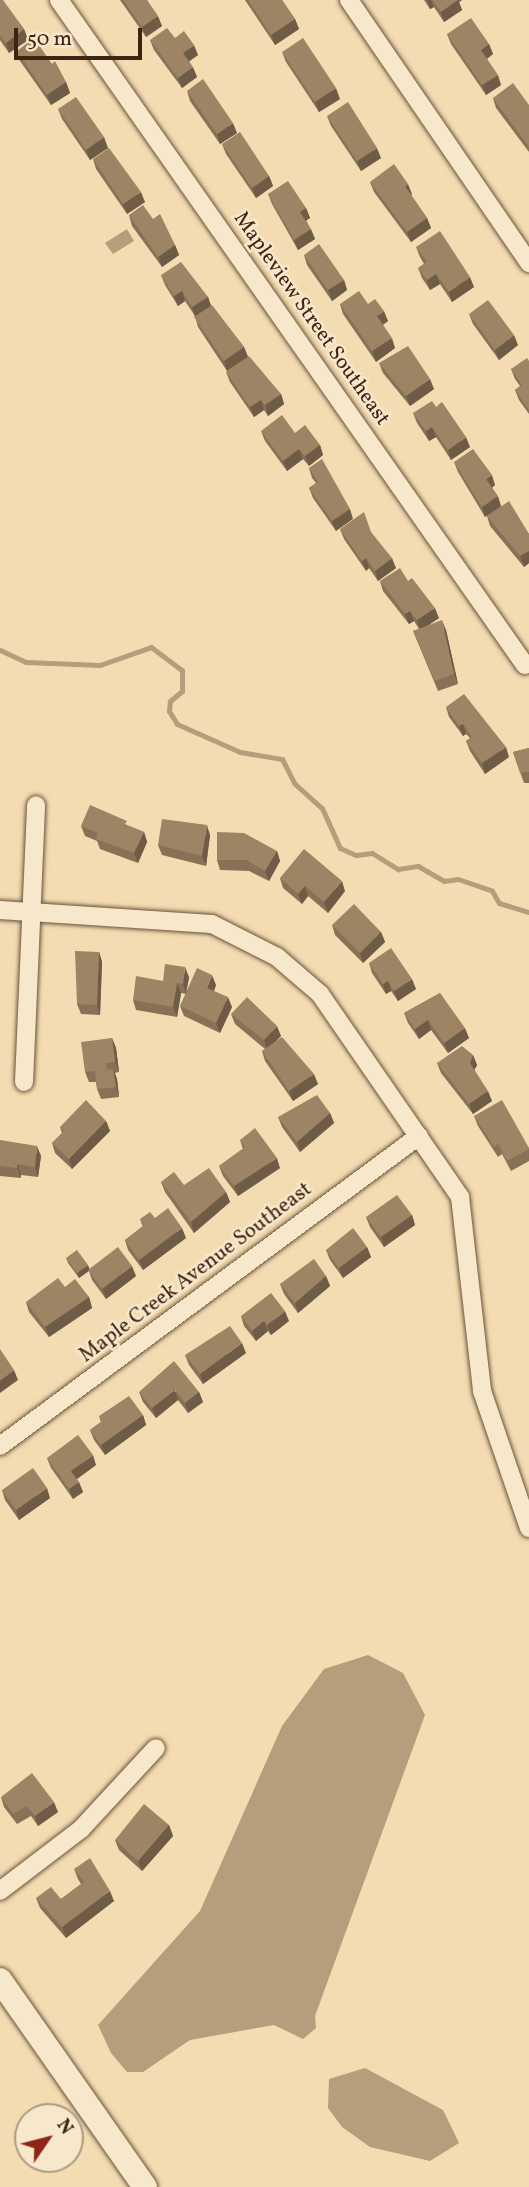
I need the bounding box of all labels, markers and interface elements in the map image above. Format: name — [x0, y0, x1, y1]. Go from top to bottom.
scale bar — [18, 14, 145, 58]
text: 50 m — [27, 25, 72, 54]
street label: Mapleview Street Southeast — [227, 207, 395, 431]
street label: Maple Creek Avenue Southeast — [75, 1177, 317, 1369]
north arrow — [14, 2103, 84, 2173]
text: N — [50, 2114, 79, 2140]

